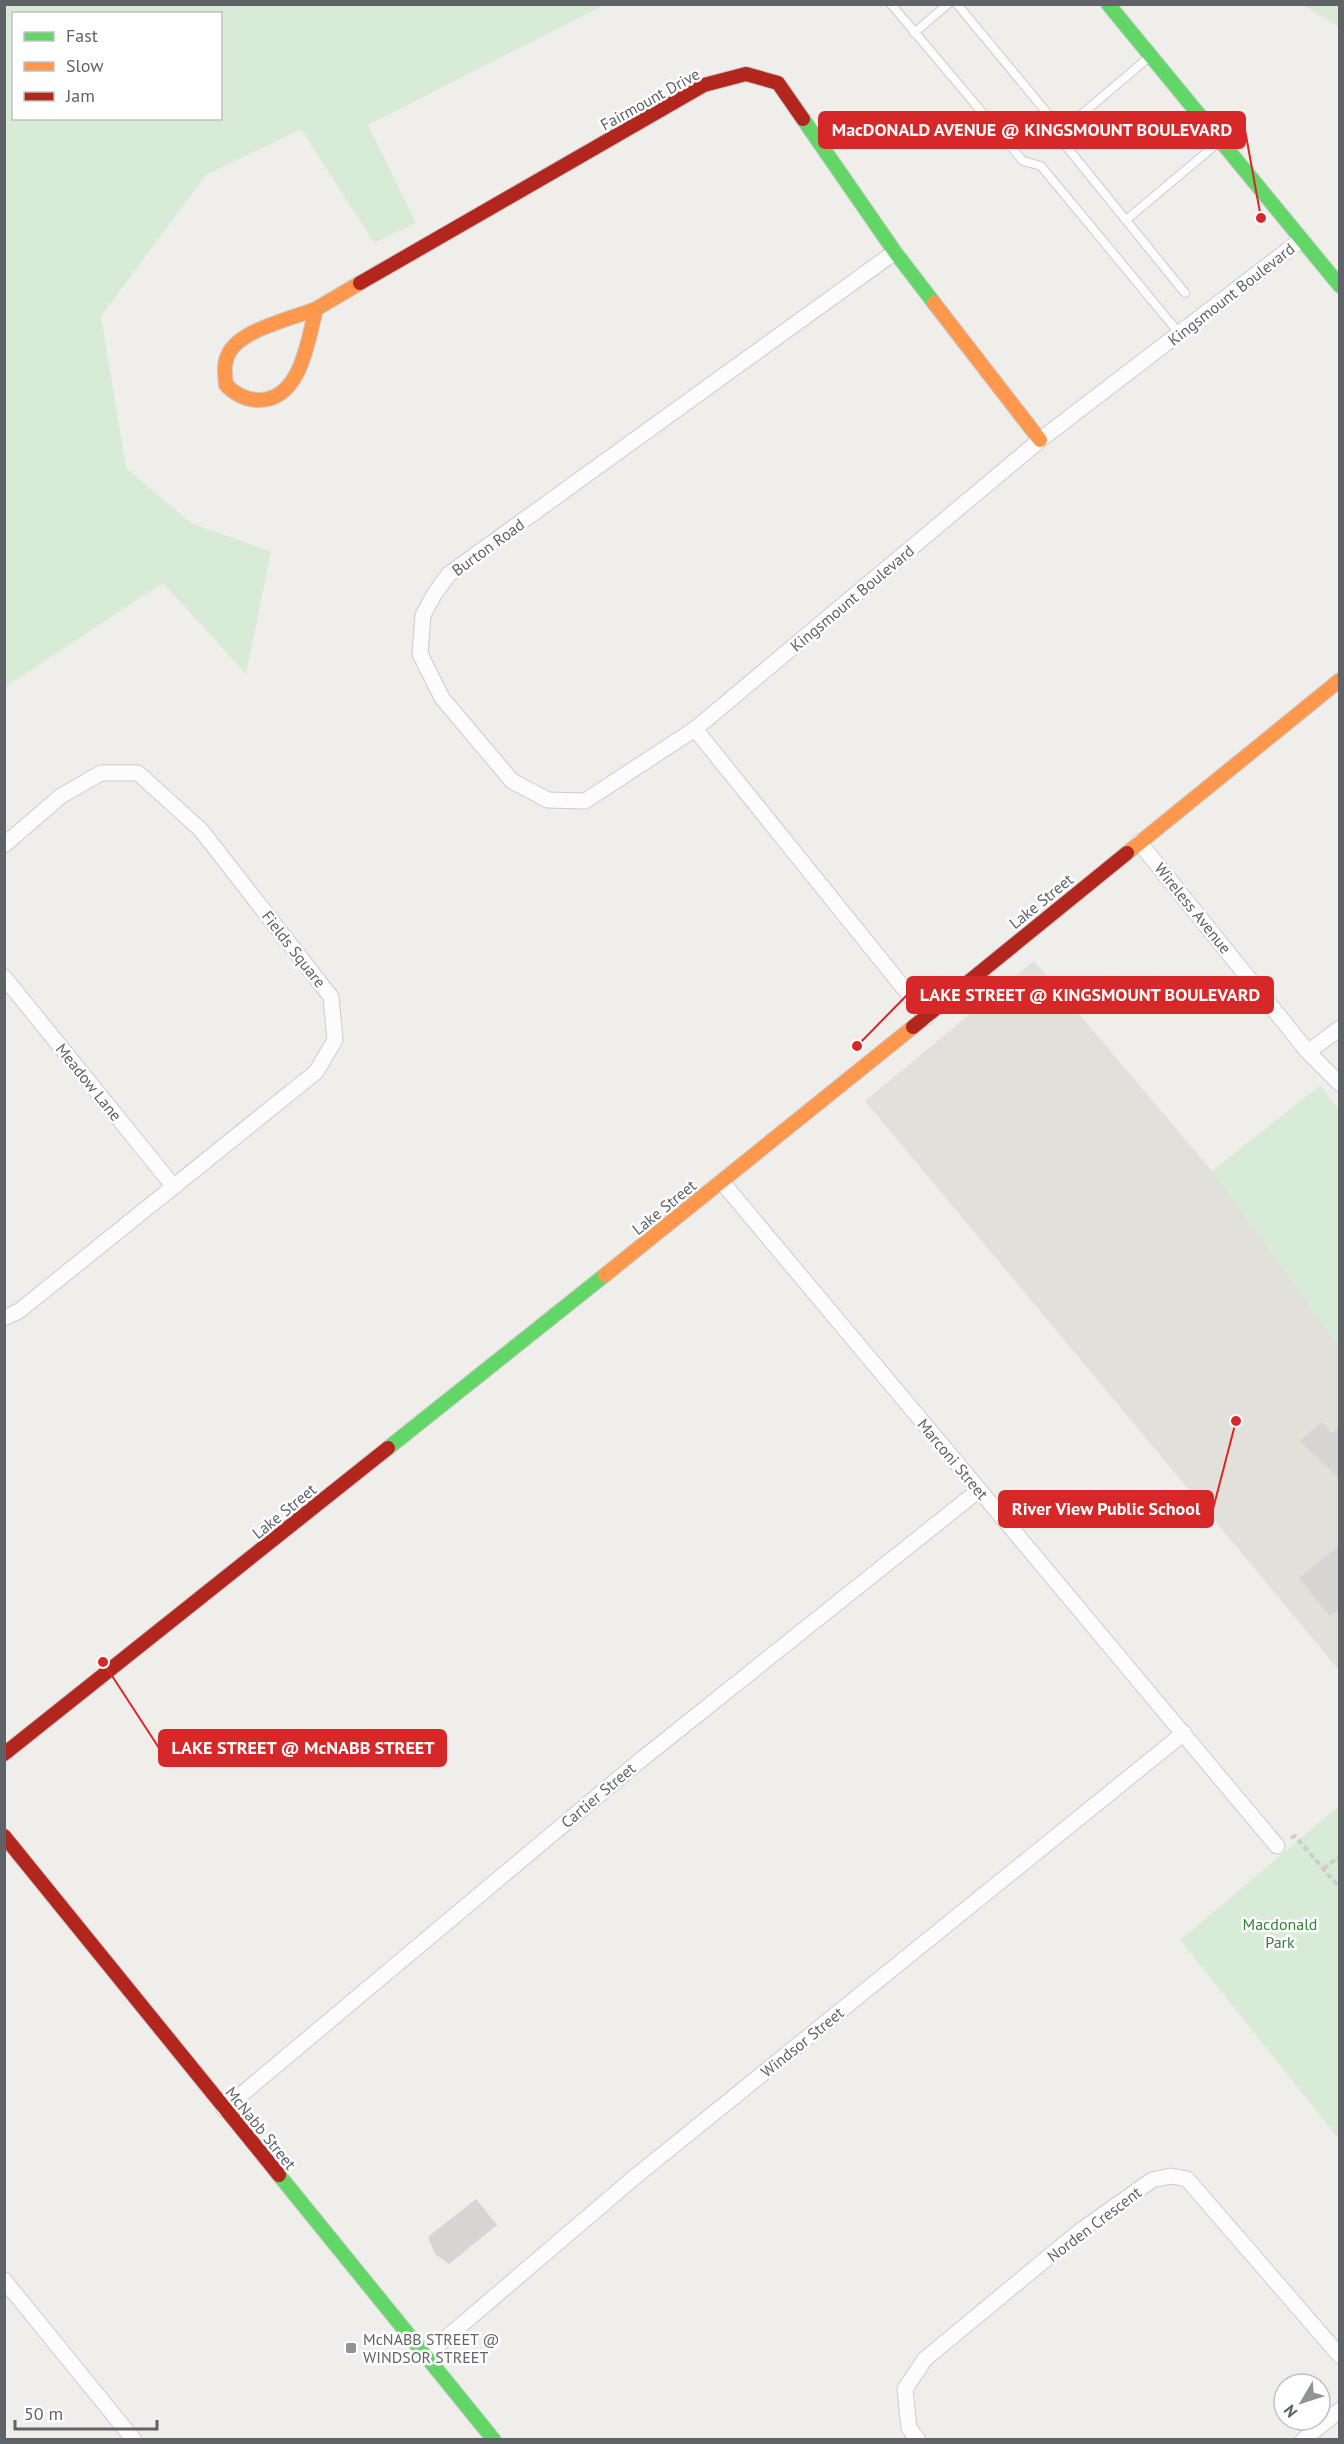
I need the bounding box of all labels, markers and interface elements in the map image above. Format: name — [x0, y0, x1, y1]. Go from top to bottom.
legend — [12, 12, 222, 120]
text: Fast — [66, 24, 98, 47]
text: Slow — [66, 54, 104, 77]
street label: Fairmount Drive — [597, 63, 703, 135]
text: Jam — [65, 84, 95, 107]
callout: MacDONALD AVENUE @ KINGSMOUNT BOULEVARD — [819, 112, 1245, 148]
text: MacDONALD AVENUE @ KINGSMOUNT BOULEVARD — [832, 118, 1232, 141]
street label: Kingsmount Boulevard — [1164, 238, 1298, 350]
street label: Burton Road — [448, 514, 528, 580]
street label: Kingsmount Boulevard — [786, 540, 918, 656]
street label: Wireless Avenue — [1150, 859, 1236, 957]
street label: Lake Street — [1005, 869, 1078, 933]
street label: Fields Square — [258, 907, 330, 991]
callout: LAKE STREET @ KINGSMOUNT BOULEVARD — [907, 977, 1273, 1013]
text: LAKE STREET @ KINGSMOUNT BOULEVARD — [920, 983, 1260, 1006]
street label: Meadow Lane — [52, 1039, 126, 1125]
street label: Lake Street — [628, 1175, 701, 1239]
street label: Marconi Street — [913, 1414, 993, 1504]
street label: Lake Street — [248, 1479, 321, 1543]
callout: River View Public School — [999, 1491, 1213, 1527]
text: River View Public School — [1012, 1497, 1201, 1520]
callout: LAKE STREET @ McNABB STREET — [159, 1730, 446, 1766]
text: LAKE STREET @ McNABB STREET — [172, 1736, 435, 1759]
street label: Cartier Street — [557, 1758, 640, 1832]
park label: Macdonald Park — [1243, 1914, 1317, 1952]
street label: Windsor Street — [757, 2002, 848, 2081]
street label: McNabb Street — [221, 2082, 301, 2174]
street label: Norden Crescent — [1043, 2182, 1146, 2266]
place label: McNABB STREET @ WINDSOR STREET — [363, 2329, 500, 2367]
marker: McNABB STREET @ WINDSOR STREET — [344, 2341, 358, 2355]
north arrow — [1272, 2372, 1332, 2432]
scale bar — [15, 2393, 158, 2431]
text: N — [1279, 2401, 1301, 2422]
text: 50 m — [24, 2402, 63, 2425]

